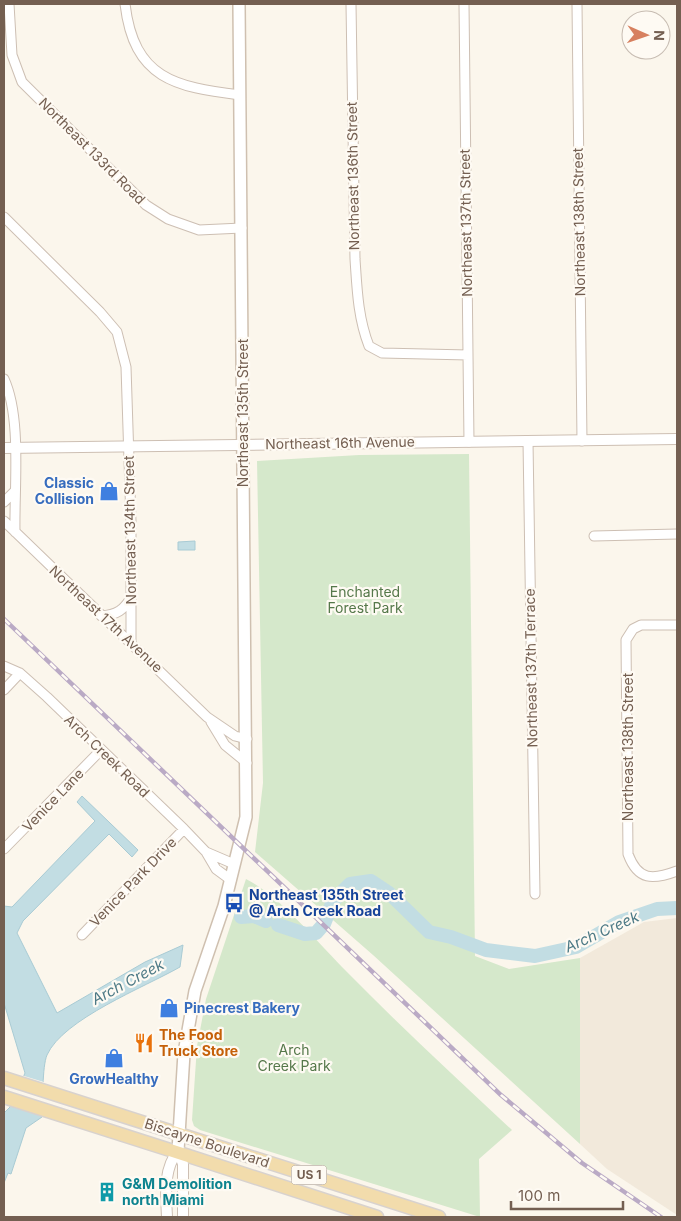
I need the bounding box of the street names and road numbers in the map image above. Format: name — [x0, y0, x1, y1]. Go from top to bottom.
street label: Northeast 133rd Road — [36, 94, 149, 207]
street label: Northeast 136th Street — [343, 101, 362, 250]
street label: Northeast 138th Street — [569, 147, 588, 296]
street label: Northeast 137th Street — [456, 148, 475, 297]
street label: Northeast 135th Street — [234, 338, 251, 487]
street label: Northeast 16th Avenue — [265, 433, 415, 452]
street label: Northeast 134th Street — [120, 455, 139, 605]
street label: Northeast 17th Avenue — [46, 562, 167, 676]
street label: Northeast 137th Terrace — [521, 588, 540, 748]
street label: Northeast 138th Street — [619, 672, 636, 821]
street label: Arch Creek Road — [61, 711, 153, 801]
street label: Venice Lane — [18, 765, 87, 835]
street label: Venice Park Drive — [86, 833, 180, 930]
street label: Biscayne Boulevard — [143, 1114, 272, 1171]
road number: US 1 — [292, 1166, 326, 1184]

